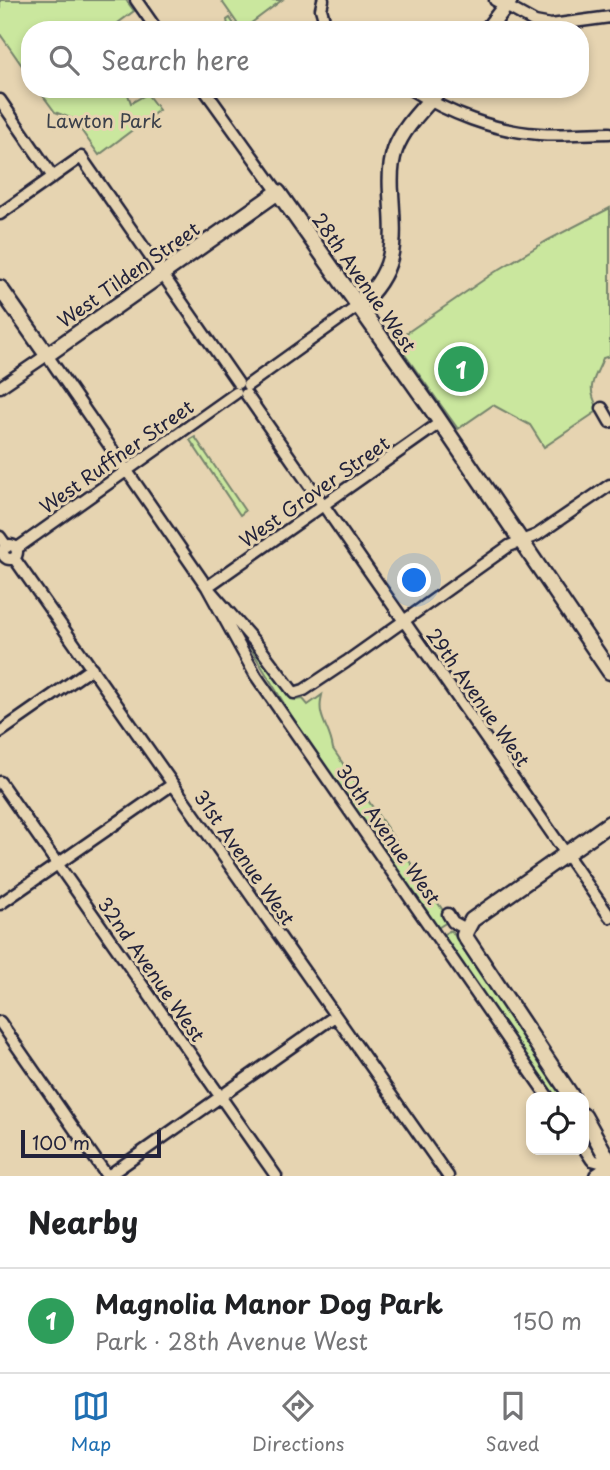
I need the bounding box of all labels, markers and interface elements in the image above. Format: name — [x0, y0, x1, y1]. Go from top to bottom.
search box — [21, 21, 589, 98]
text: Search here — [101, 40, 250, 79]
icon: search — [45, 41, 83, 79]
park label: Lawton Park — [46, 106, 162, 134]
street label: 28th Avenue West — [306, 207, 424, 358]
street label: West Tilden Street — [51, 214, 205, 334]
pin: 1 — [438, 343, 484, 395]
street label: West Ruffner Street — [33, 392, 199, 520]
street label: West Grover Street — [233, 428, 395, 553]
your location — [397, 563, 431, 597]
street label: 29th Avenue West — [421, 622, 538, 772]
street label: 30th Avenue West — [330, 758, 448, 910]
street label: 31st Avenue West — [188, 784, 303, 931]
street label: 32nd Avenue West — [92, 891, 213, 1047]
map controls — [526, 1092, 589, 1155]
button: locate — [526, 1092, 589, 1155]
scale bar — [21, 1127, 161, 1159]
text: 100 m — [32, 1128, 90, 1156]
text: Nearby — [28, 1199, 138, 1244]
text: Magnolia Manor Dog Park — [95, 1284, 443, 1323]
text: 1 — [46, 1303, 57, 1338]
text: 150 m — [513, 1303, 582, 1338]
text: Park · 28th Avenue West — [95, 1323, 368, 1358]
tab: Map — [71, 1387, 111, 1457]
tab: Directions — [252, 1387, 345, 1457]
tab: Saved — [486, 1387, 539, 1457]

